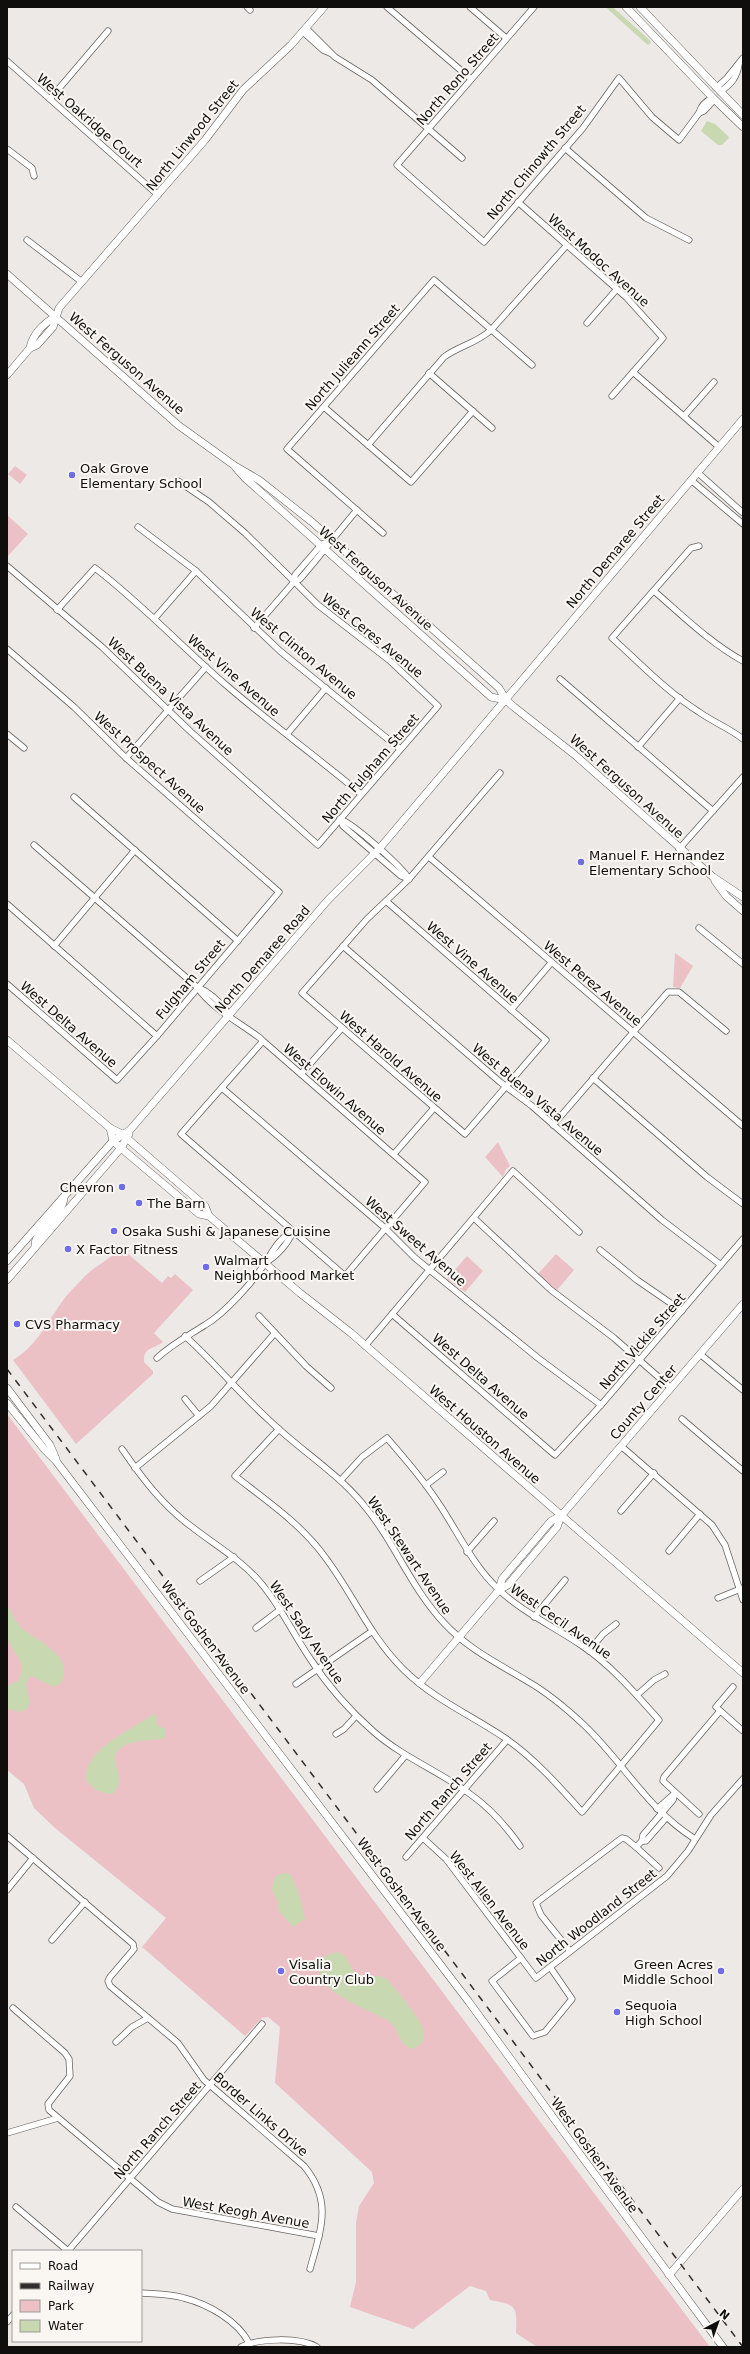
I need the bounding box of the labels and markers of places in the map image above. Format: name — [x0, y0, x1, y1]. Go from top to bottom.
place label: Oak Grove Elementary School — [80, 461, 202, 491]
marker: Oak Grove Elementary School — [67, 470, 77, 480]
place label: Manuel F. Hernandez Elementary School — [589, 848, 725, 878]
marker: Manuel F. Hernandez Elementary School — [576, 857, 586, 867]
place label: Chevron — [60, 1180, 114, 1195]
marker: Chevron — [117, 1182, 127, 1192]
place label: The Barn — [146, 1196, 206, 1211]
marker: The Barn — [134, 1198, 144, 1208]
place label: Osaka Sushi & Japanese Cuisine — [122, 1224, 331, 1239]
marker: Osaka Sushi & Japanese Cuisine — [109, 1226, 119, 1236]
place label: X Factor Fitness — [76, 1242, 178, 1257]
marker: X Factor Fitness — [63, 1244, 73, 1254]
place label: Walmart Neighborhood Market — [214, 1253, 354, 1283]
marker: Walmart Neighborhood Market — [201, 1262, 211, 1272]
place label: CVS Pharmacy — [25, 1317, 120, 1332]
marker: CVS Pharmacy — [12, 1319, 22, 1329]
place label: Visalia Country Club — [289, 1957, 374, 1987]
place label: Green Acres Middle School — [623, 1957, 713, 1987]
marker: Visalia Country Club — [276, 1966, 286, 1976]
marker: Green Acres Middle School — [716, 1966, 726, 1976]
place label: Sequoia High School — [625, 1998, 702, 2028]
marker: Sequoia High School — [612, 2007, 622, 2017]

